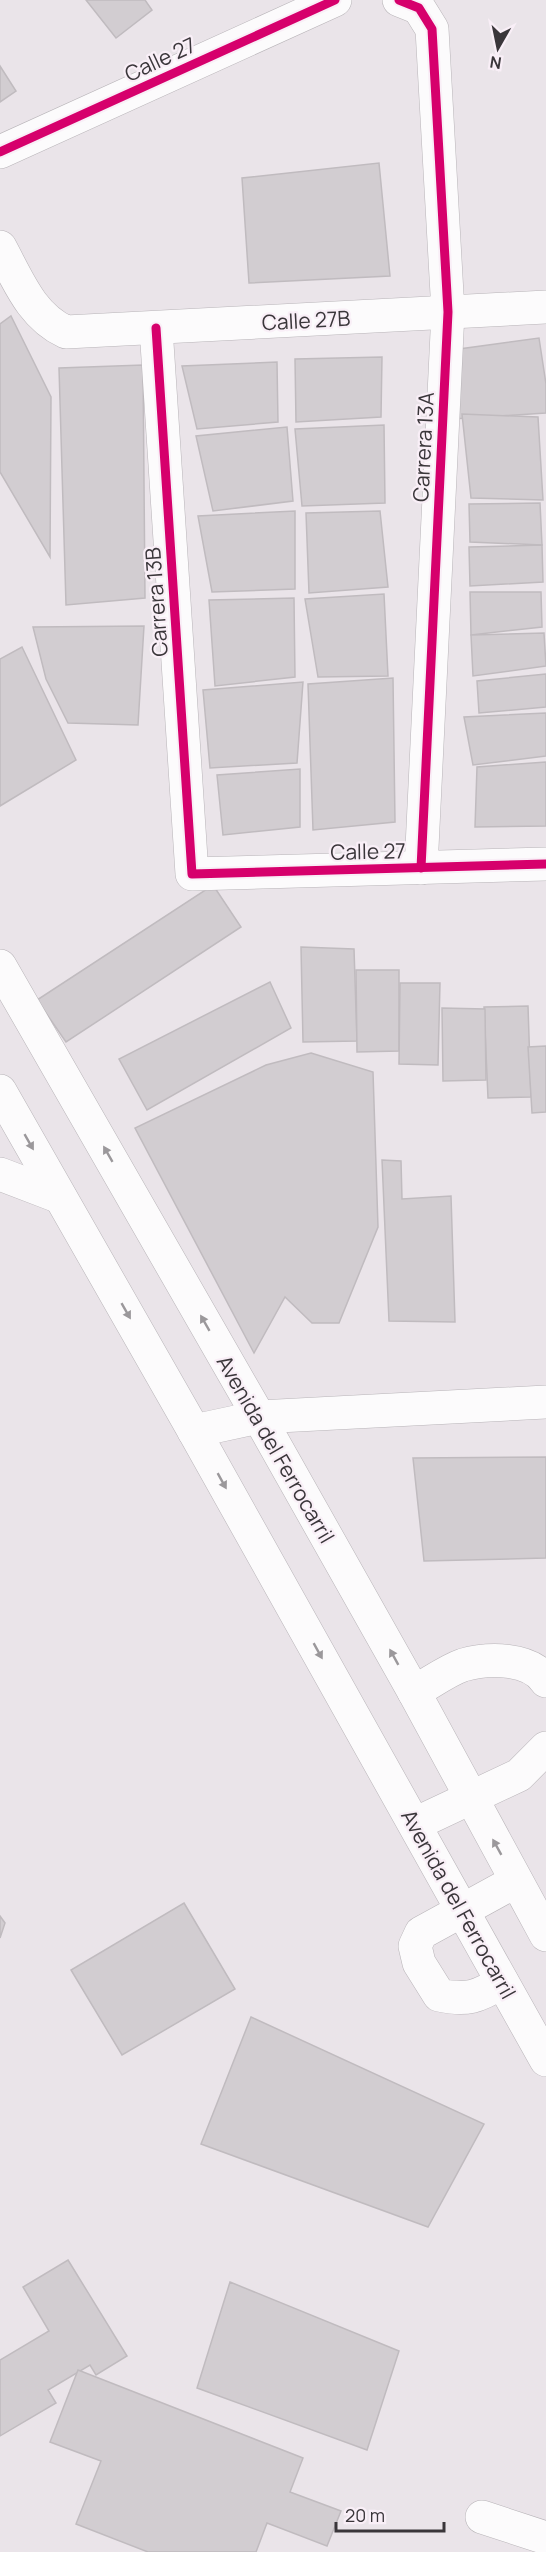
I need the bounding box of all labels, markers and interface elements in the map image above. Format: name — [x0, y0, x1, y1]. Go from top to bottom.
north arrow — [468, 18, 528, 78]
street label: Calle 27 — [120, 30, 200, 88]
text: N — [488, 51, 503, 75]
street label: Calle 27B — [261, 304, 351, 336]
street label: Carrera 13A — [406, 391, 440, 503]
street label: Carrera 13B — [138, 546, 174, 658]
street label: Calle 27 — [330, 836, 406, 866]
one-way arrow — [24, 1134, 34, 1151]
one-way arrow — [103, 1145, 113, 1162]
one-way arrow — [120, 1303, 130, 1320]
one-way arrow — [200, 1314, 210, 1331]
street label: Avenida del Ferrocarril — [211, 1350, 341, 1548]
one-way arrow — [217, 1473, 227, 1490]
one-way arrow — [312, 1643, 323, 1659]
one-way arrow — [389, 1649, 399, 1666]
street label: Avenida del Ferrocarril — [395, 1804, 523, 2004]
one-way arrow — [492, 1839, 503, 1855]
scale bar — [336, 2495, 444, 2533]
text: 20 m — [345, 2503, 385, 2527]

